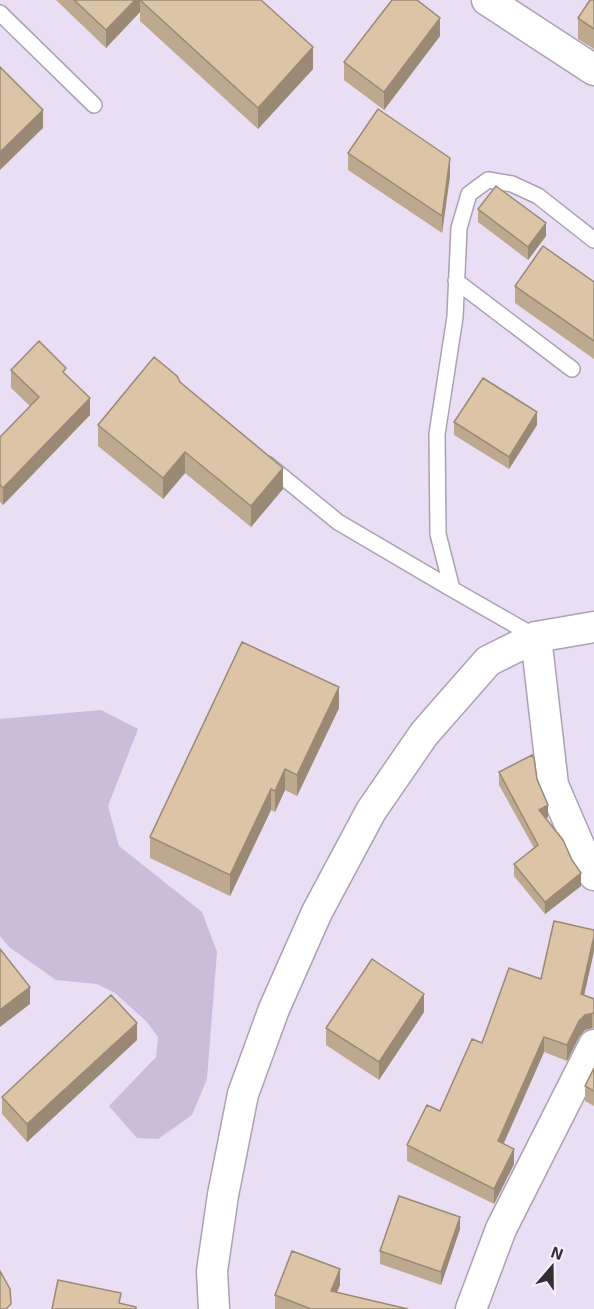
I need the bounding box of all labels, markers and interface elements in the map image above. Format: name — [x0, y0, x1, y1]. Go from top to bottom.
north arrow — [522, 1237, 582, 1297]
text: N — [549, 1242, 566, 1263]

